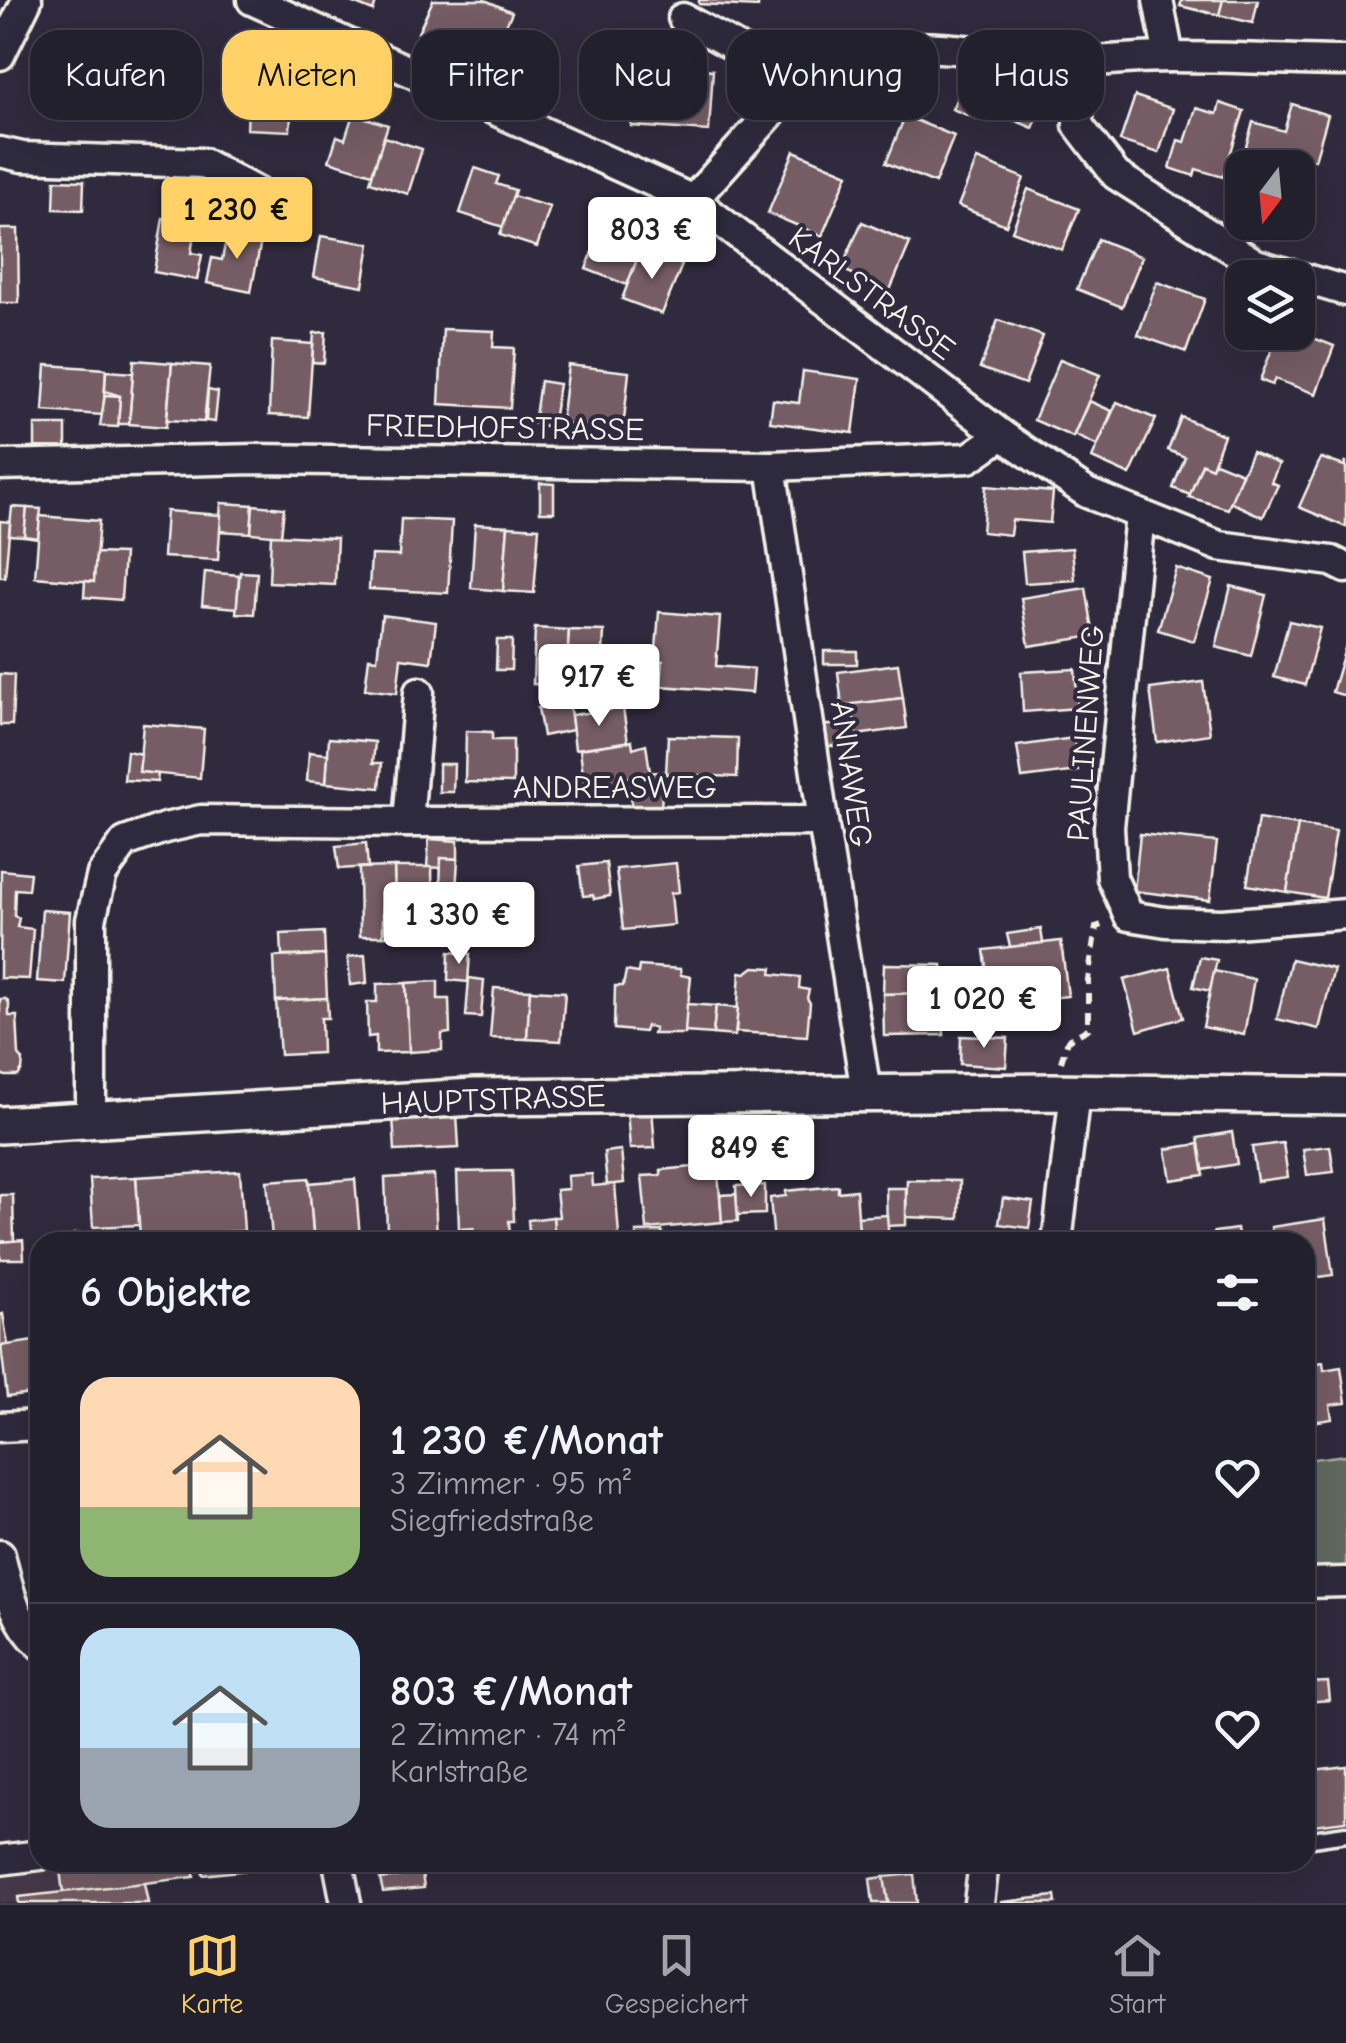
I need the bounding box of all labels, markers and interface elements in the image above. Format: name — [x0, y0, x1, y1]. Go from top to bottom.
chip: Kaufen — [30, 30, 202, 120]
chip: Mieten — [222, 30, 392, 120]
chip: Filter — [412, 30, 559, 120]
chip: Neu — [579, 30, 707, 120]
chip: Wohnung — [727, 30, 938, 120]
chip: Haus — [958, 30, 1104, 120]
north arrow — [1225, 150, 1315, 240]
map controls — [1225, 150, 1315, 350]
pin: 1 230 € — [145, 177, 329, 262]
text: 1 230 € — [183, 191, 291, 228]
pin: 803 € — [582, 197, 722, 282]
text: 803 € — [610, 211, 694, 248]
street label: KARLSTRASSE — [781, 219, 962, 368]
button: layers — [1225, 260, 1315, 350]
street label: FRIEDHOFSTRASSE — [366, 407, 644, 448]
street label: PAULINENWEG — [1059, 624, 1112, 843]
pin: 917 € — [529, 644, 669, 729]
text: 917 € — [560, 658, 638, 695]
street label: ANNAWEG — [823, 698, 880, 850]
street label: ANDREASWEG — [513, 769, 717, 806]
pin: 1 330 € — [367, 882, 551, 967]
text: 1 330 € — [405, 896, 513, 933]
pin: 1 020 € — [892, 966, 1076, 1051]
text: 1 020 € — [929, 980, 1039, 1017]
street label: HAUPTSTRASSE — [380, 1077, 606, 1122]
pin: 849 € — [681, 1115, 821, 1200]
text: 849 € — [710, 1129, 792, 1166]
icon: filters — [1210, 1265, 1265, 1320]
text: 6 Objekte — [80, 1268, 251, 1317]
text: 1 230 €/Monat — [390, 1416, 663, 1465]
icon: home — [160, 1417, 280, 1537]
icon: heart — [1210, 1450, 1265, 1505]
text: 3 Zimmer · 95 m² — [390, 1465, 631, 1502]
text: Siegfriedstraße — [390, 1502, 594, 1539]
text: 803 €/Monat — [390, 1667, 632, 1716]
icon: home — [160, 1668, 280, 1788]
icon: heart — [1210, 1701, 1265, 1756]
text: 2 Zimmer · 74 m² — [390, 1716, 625, 1753]
text: Karlstraße — [390, 1753, 528, 1790]
tab: Karte — [181, 1928, 243, 2020]
tab: Gespeichert — [605, 1928, 747, 2020]
tab: Start — [1109, 1928, 1165, 2020]

